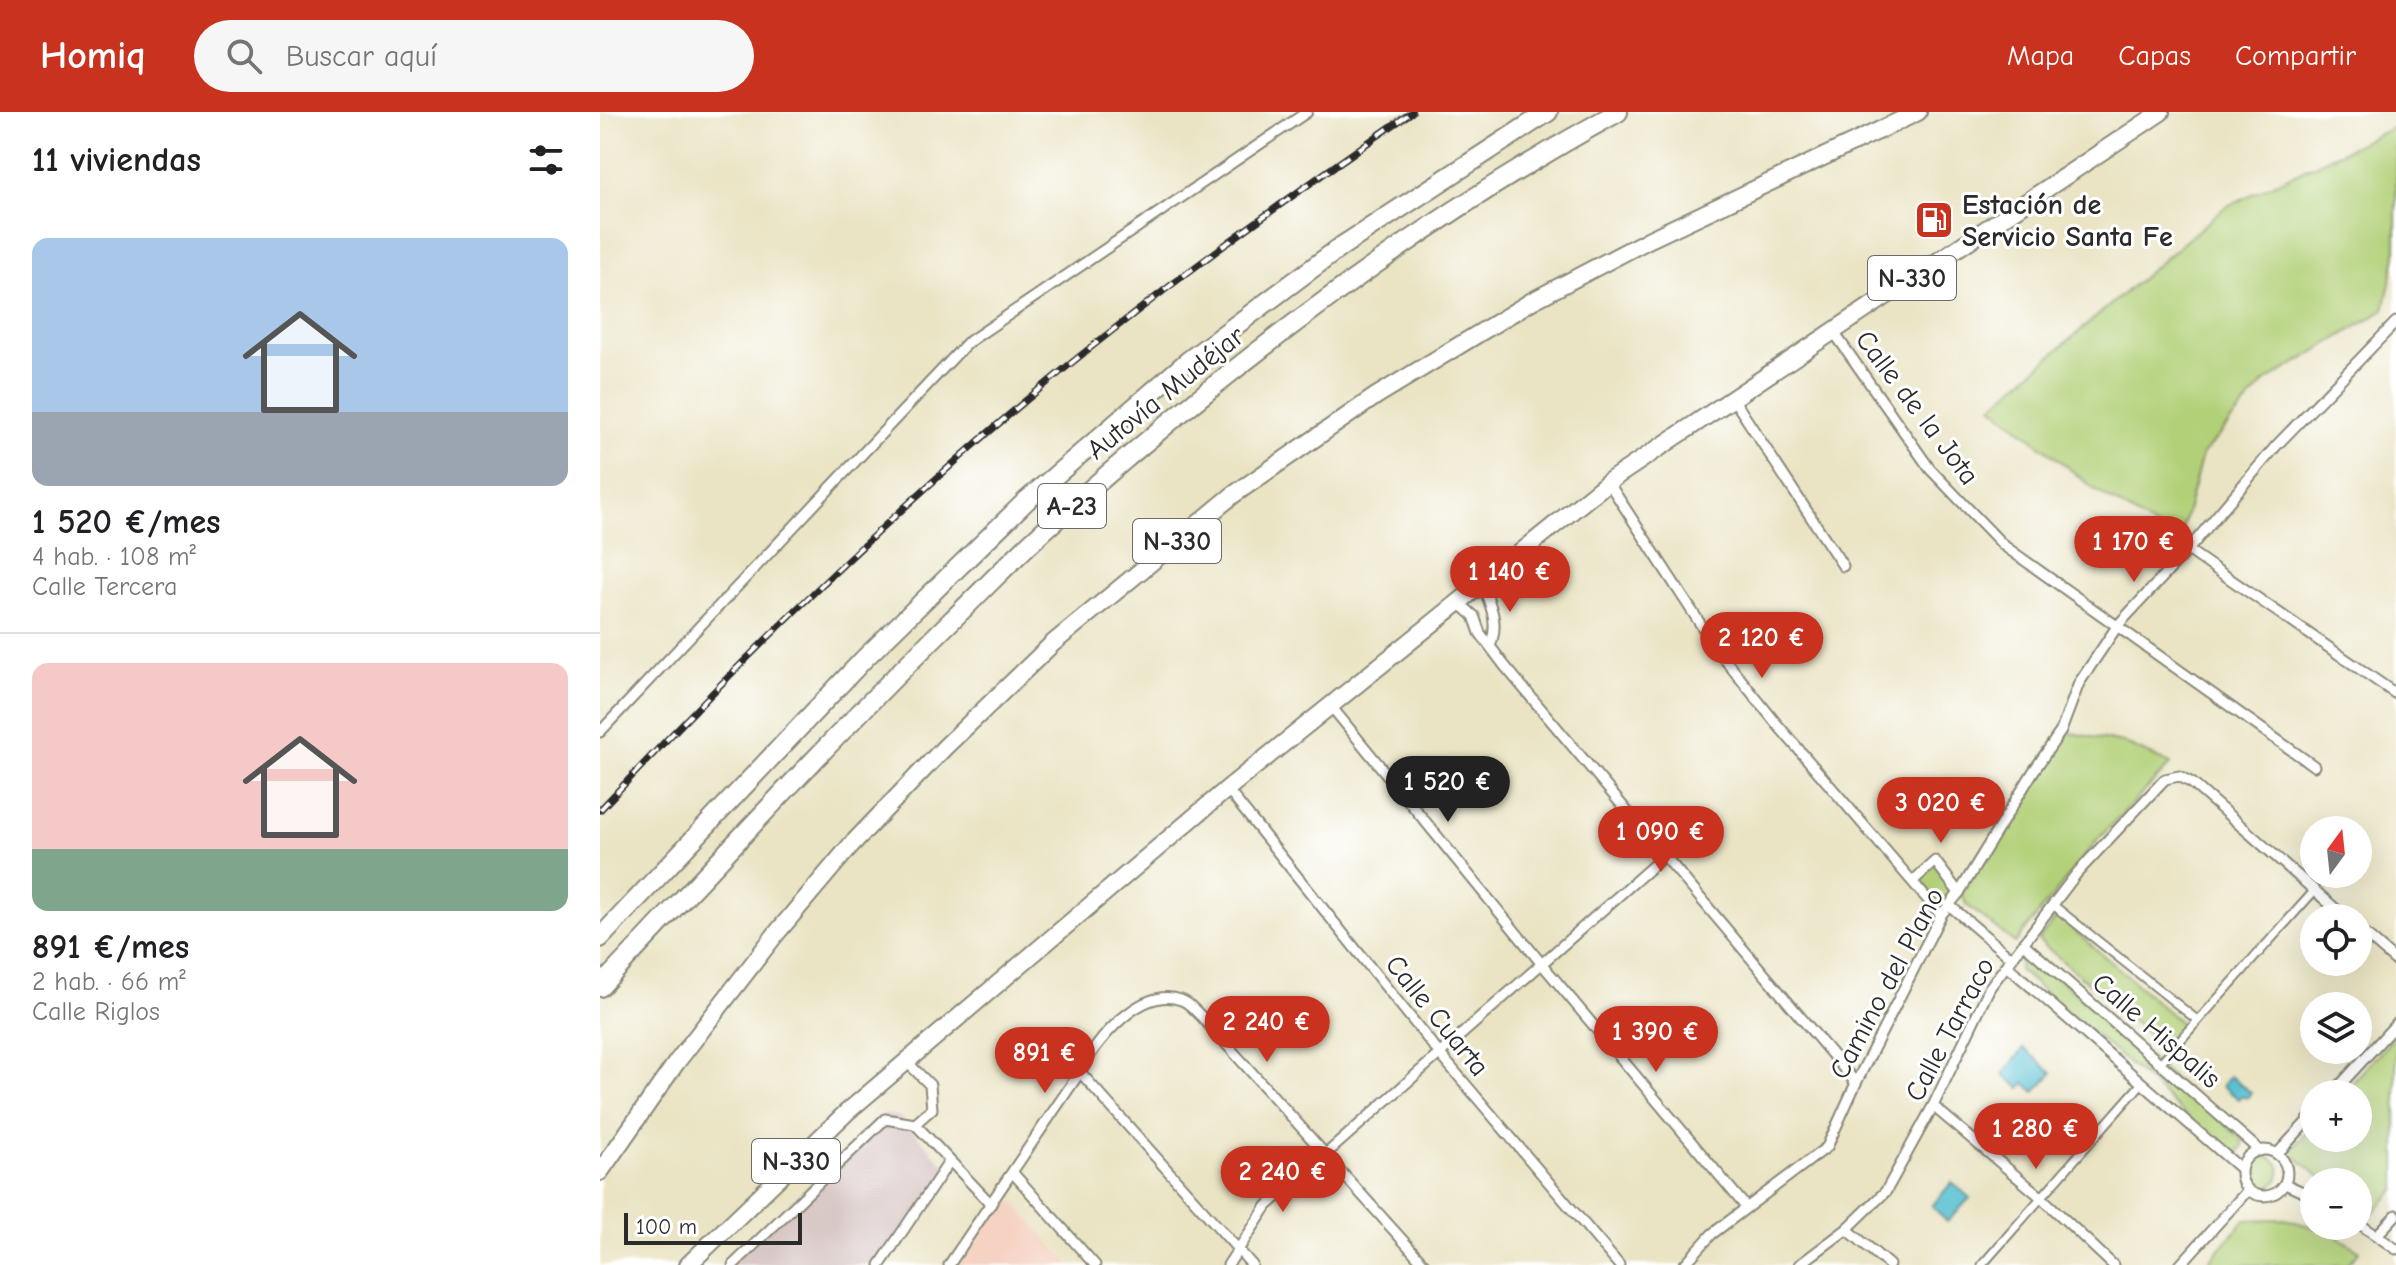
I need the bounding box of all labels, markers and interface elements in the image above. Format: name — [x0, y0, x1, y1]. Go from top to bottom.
search box — [194, 20, 754, 92]
text: Homiq — [40, 34, 146, 78]
icon: search — [222, 34, 266, 78]
text: Buscar aquí — [286, 39, 437, 74]
text: Mapa — [2007, 40, 2074, 72]
text: Capas — [2118, 40, 2191, 72]
text: Compartir — [2235, 40, 2356, 72]
icon: filters — [524, 138, 568, 182]
text: 11 viviendas — [32, 140, 201, 180]
place label: Estación de Servicio Santa Fe — [1962, 189, 2173, 253]
fuel station icon: Estación de Servicio Santa Fe — [1913, 199, 1955, 241]
road number: N-330 — [1868, 256, 1956, 300]
icon: home — [228, 290, 372, 434]
street label: Autovía Mudéjar — [1081, 320, 1251, 466]
street label: Calle de la Jota — [1849, 324, 1985, 491]
road number: A-23 — [1038, 484, 1106, 528]
text: 1 520 €/mes — [32, 502, 221, 542]
pin: 1 170 € — [2060, 516, 2208, 584]
road number: N-330 — [1133, 519, 1221, 563]
text: 1 170 € — [2092, 527, 2176, 557]
text: 4 hab. · 108 m² — [32, 542, 196, 572]
pin: 1 140 € — [1436, 546, 1584, 614]
text: 1 140 € — [1468, 557, 1552, 587]
text: Calle Tercera — [32, 572, 177, 602]
pin: 2 120 € — [1688, 612, 1836, 680]
text: 2 120 € — [1718, 623, 1806, 653]
icon: home — [228, 715, 372, 859]
pin: 1 520 € — [1374, 756, 1522, 824]
text: 1 520 € — [1404, 767, 1492, 797]
pin: 3 020 € — [1867, 777, 2015, 845]
text: 3 020 € — [1895, 788, 1987, 818]
pin: 1 090 € — [1587, 806, 1735, 874]
north arrow — [2300, 816, 2372, 888]
map controls — [2300, 816, 2372, 1240]
text: 1 090 € — [1616, 817, 1706, 847]
street label: Camino del Plano — [1823, 882, 1951, 1084]
button: locate — [2300, 904, 2372, 976]
text: 891 €/mes — [32, 927, 189, 967]
street label: Calle Cuarta — [1379, 949, 1496, 1082]
street label: Calle Tarraco — [1899, 952, 2001, 1107]
text: 2 hab. · 66 m² — [32, 967, 186, 997]
street label: Calle Hispalis — [2086, 967, 2227, 1095]
button: layers — [2300, 992, 2372, 1064]
pin: 2 240 € — [1193, 996, 1341, 1064]
text: Calle Riglos — [32, 997, 160, 1027]
pin: 1 390 € — [1582, 1006, 1730, 1074]
text: 2 240 € — [1223, 1007, 1311, 1037]
text: 1 390 € — [1612, 1017, 1700, 1047]
pin: 891 € — [989, 1027, 1101, 1095]
text: 891 € — [1013, 1038, 1077, 1068]
button: + — [2300, 1080, 2372, 1152]
pin: 1 280 € — [1962, 1103, 2110, 1171]
text: 1 280 € — [1992, 1114, 2080, 1144]
road number: N-330 — [752, 1139, 840, 1183]
pin: 2 240 € — [1209, 1146, 1357, 1214]
text: 2 240 € — [1239, 1157, 1327, 1187]
button: − — [2300, 1168, 2372, 1240]
scale bar — [624, 1209, 802, 1245]
text: 100 m — [636, 1214, 697, 1240]

